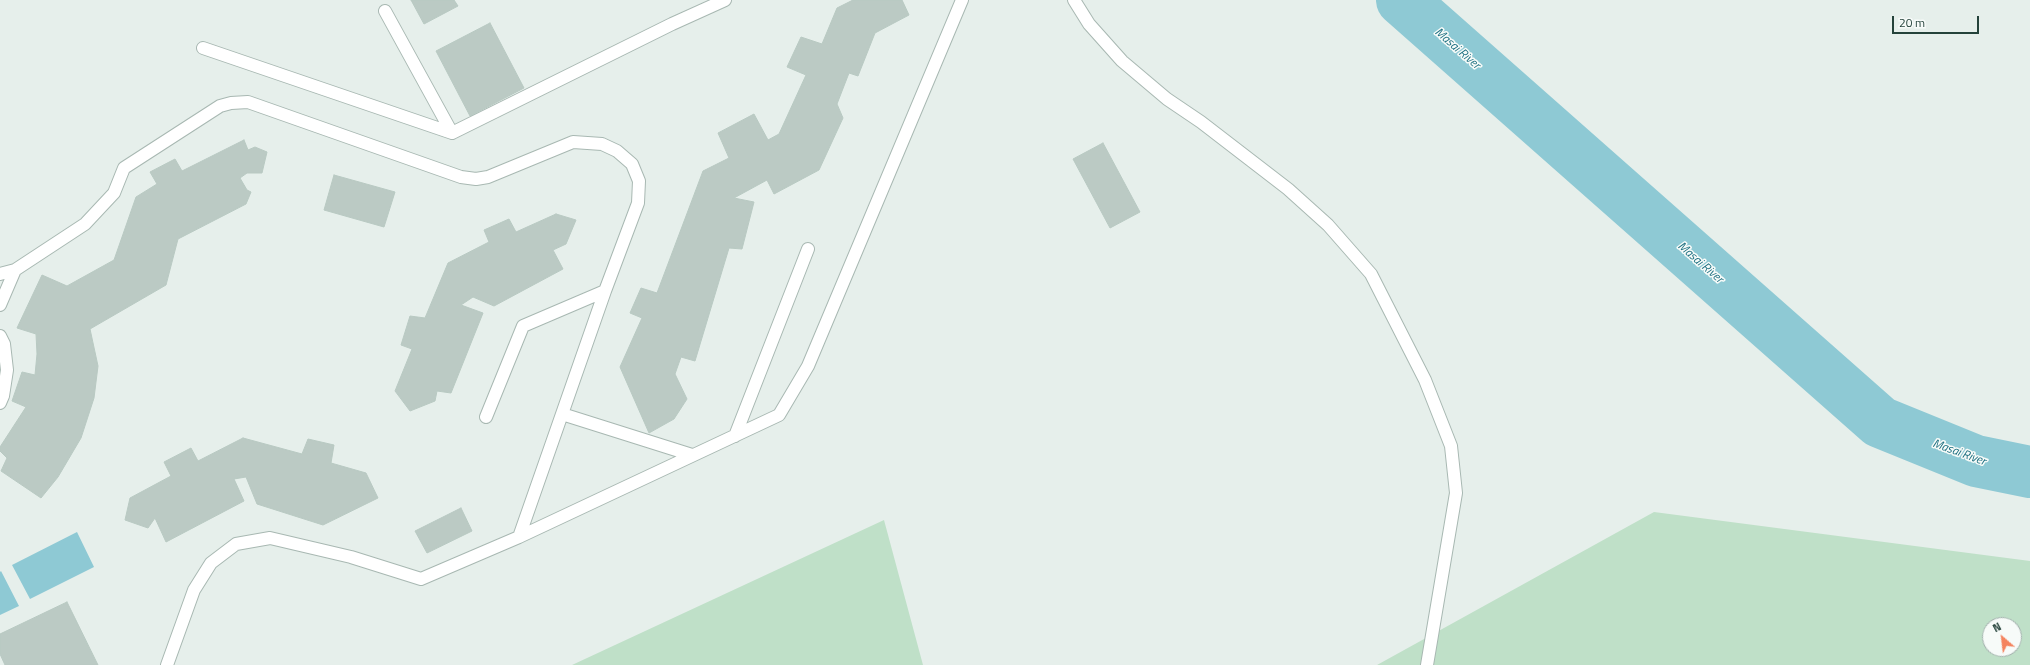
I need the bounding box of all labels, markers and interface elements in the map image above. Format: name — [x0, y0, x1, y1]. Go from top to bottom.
scale bar — [1894, 8, 1981, 34]
text: 20 m — [1899, 13, 1925, 32]
water label: Masai River — [1431, 25, 1483, 73]
water label: Masai River — [1674, 239, 1726, 287]
water label: Masai River — [1930, 437, 1988, 469]
north arrow — [1982, 617, 2022, 657]
text: N — [1990, 618, 2004, 636]

